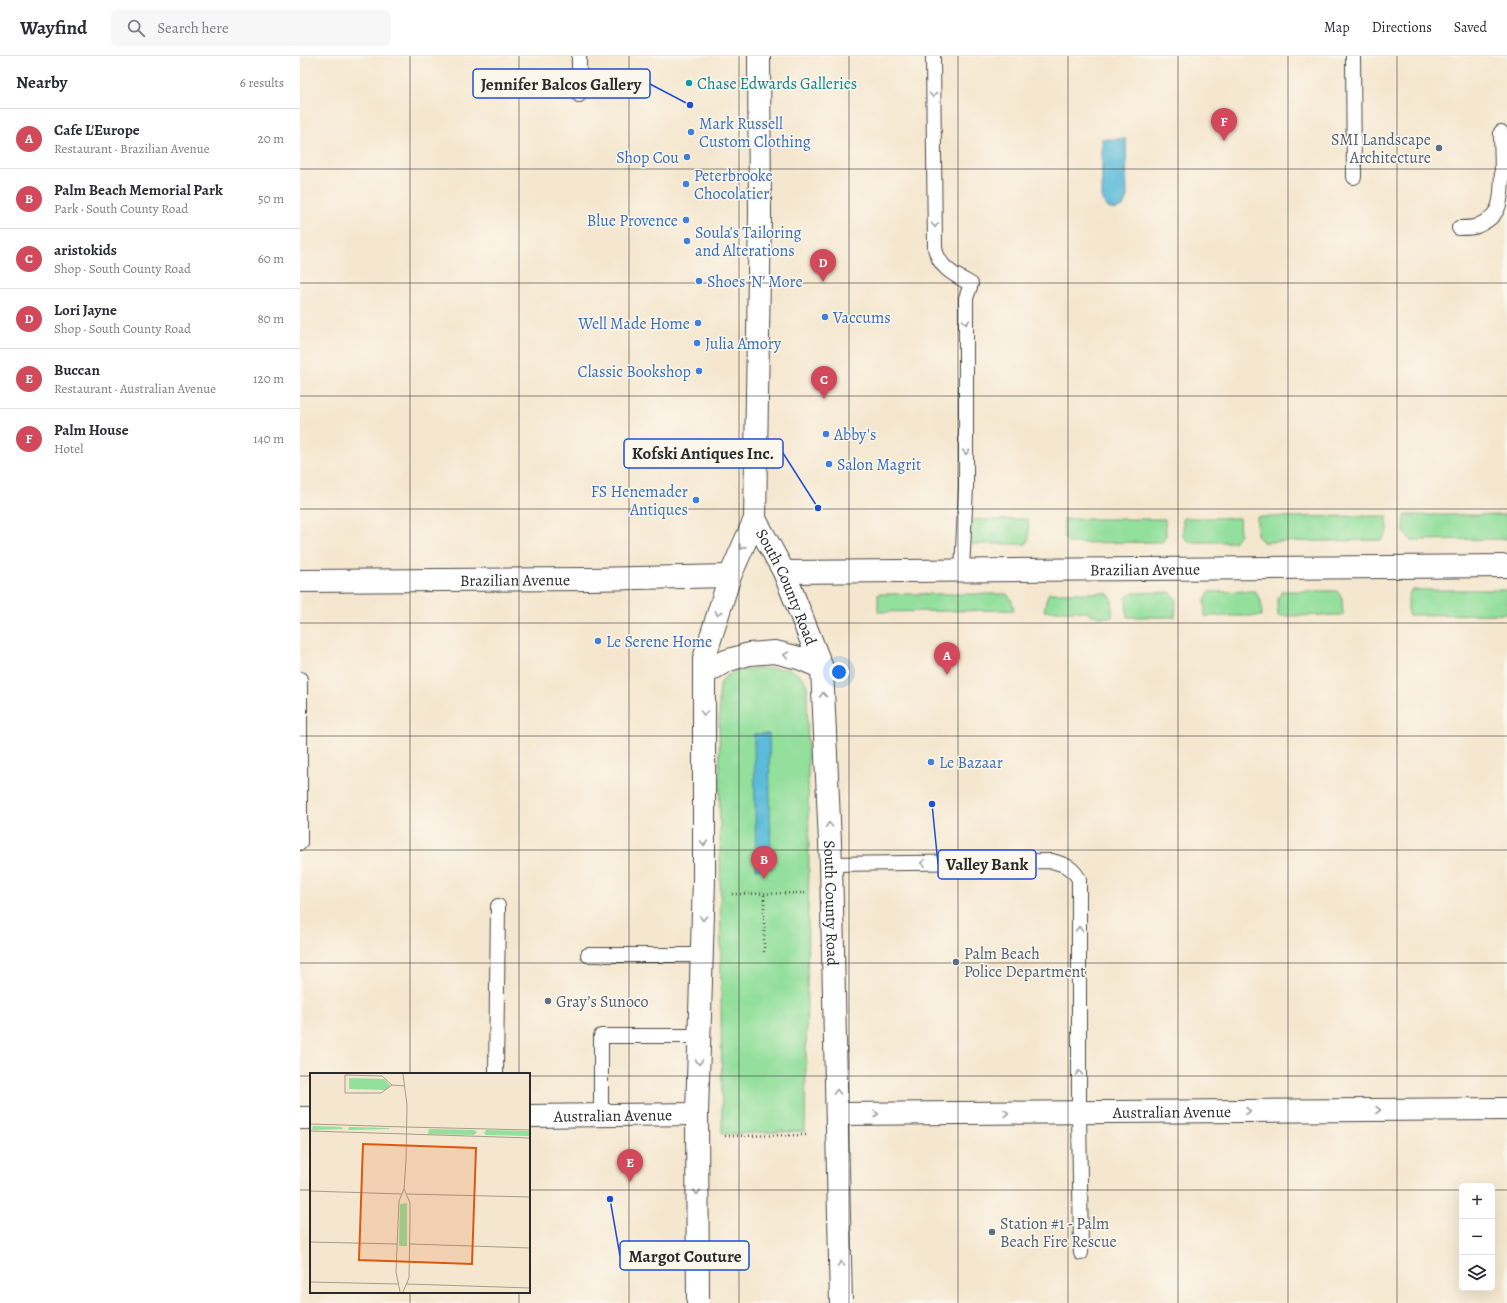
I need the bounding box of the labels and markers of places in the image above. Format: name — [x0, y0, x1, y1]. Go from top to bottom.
callout: Jennifer Balcos Gallery — [473, 69, 650, 98]
place label: Chase Edwards Galleries — [697, 73, 857, 95]
marker: Chase Edwards Galleries — [684, 78, 694, 88]
pin: F — [1211, 108, 1237, 141]
place label: Mark Russell Custom Clothing — [699, 113, 811, 153]
marker: Mark Russell Custom Clothing — [686, 127, 696, 137]
place label: SMI Landscape Architecture — [1331, 129, 1431, 169]
marker: SMI Landscape Architecture — [1434, 143, 1444, 153]
place label: Shop Cou — [616, 147, 679, 169]
marker: Shop Cou — [682, 152, 692, 162]
place label: Peterbrooke Chocolatier — [694, 165, 773, 205]
marker: Peterbrooke Chocolatier — [681, 179, 691, 189]
place label: Blue Provence — [587, 210, 678, 232]
marker: Blue Provence — [681, 215, 691, 225]
place label: Soula's Tailoring and Alterations — [695, 222, 801, 262]
marker: Soula's Tailoring and Alterations — [682, 236, 692, 246]
pin: D — [810, 249, 836, 282]
place label: Shoes 'N' More — [707, 271, 803, 293]
marker: Shoes 'N' More — [694, 276, 704, 286]
place label: Vaccums — [832, 307, 891, 329]
marker: Vaccums — [820, 312, 830, 322]
place label: Well Made Home — [577, 313, 690, 335]
marker: Well Made Home — [693, 318, 703, 328]
place label: Julia Amory — [705, 333, 782, 355]
marker: Julia Amory — [692, 338, 702, 348]
place label: Classic Bookshop — [578, 361, 691, 383]
marker: Classic Bookshop — [694, 366, 704, 376]
pin: C — [811, 366, 837, 399]
place label: Abby's — [833, 424, 876, 446]
marker: Abby's — [821, 429, 831, 439]
callout: Kofski Antiques Inc. — [624, 439, 783, 468]
place label: Salon Magrit — [837, 454, 921, 476]
marker: Salon Magrit — [824, 459, 834, 469]
place label: FS Henemader Antiques — [591, 481, 688, 521]
marker: FS Henemader Antiques — [691, 495, 701, 505]
place label: Le Serene Home — [606, 631, 712, 653]
marker: Le Serene Home — [593, 636, 603, 646]
pin: A — [934, 642, 960, 675]
place label: Le Bazaar — [939, 752, 1003, 774]
marker: Le Bazaar — [926, 757, 936, 767]
pin: B — [751, 846, 777, 879]
callout: Valley Bank — [938, 850, 1036, 879]
place label: Palm Beach Police Department — [964, 943, 1086, 983]
marker: Palm Beach Police Department — [951, 957, 961, 967]
place label: Gray’s Sunoco — [556, 991, 648, 1013]
marker: Gray’s Sunoco — [543, 996, 553, 1006]
pin: E — [617, 1149, 643, 1182]
place label: Station #1 - Palm Beach Fire Rescue — [1000, 1213, 1117, 1253]
marker: Station #1 - Palm Beach Fire Rescue — [987, 1227, 997, 1237]
callout: Margot Couture — [620, 1241, 749, 1270]

